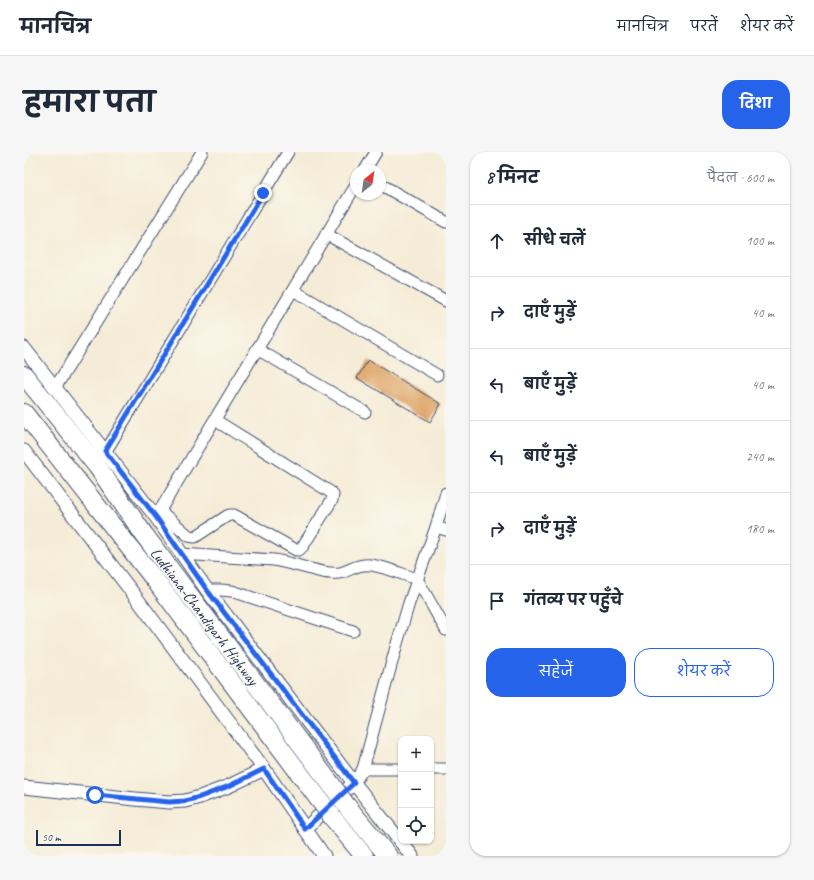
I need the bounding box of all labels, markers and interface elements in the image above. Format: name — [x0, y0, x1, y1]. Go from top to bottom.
text: मानचित्र — [20, 15, 91, 39]
text: मानचित्र — [617, 18, 668, 35]
text: परतें — [690, 18, 718, 35]
text: शेयर करें — [740, 18, 794, 35]
button: दिशा — [722, 80, 790, 129]
text: हमारा पता — [24, 85, 155, 120]
north arrow — [350, 164, 386, 200]
text: 8 मिनट — [486, 167, 539, 188]
text: पैदल · 600 m — [707, 170, 774, 186]
route end — [254, 184, 272, 202]
icon: ahead — [486, 230, 508, 252]
text: सीधे चलें — [524, 231, 585, 250]
text: 100 m — [746, 233, 774, 249]
icon: right — [486, 302, 508, 324]
text: दाएँ मुड़ें — [524, 303, 576, 322]
text: 40 m — [752, 305, 774, 321]
icon: left — [486, 374, 508, 396]
text: बाएँ मुड़ें — [524, 375, 576, 394]
text: 40 m — [752, 377, 774, 393]
icon: left — [486, 446, 508, 468]
text: बाएँ मुड़ें — [524, 447, 576, 466]
text: 240 m — [746, 449, 774, 465]
icon: right — [486, 518, 508, 540]
text: दाएँ मुड़ें — [524, 519, 576, 538]
text: 180 m — [746, 521, 774, 537]
street label: Ludhiana-Chandigarh Highway — [146, 544, 263, 691]
icon: arrive — [486, 590, 508, 612]
text: गंतव्य पर पहुँचे — [524, 591, 622, 610]
button: सहेजें — [486, 648, 626, 697]
button: शेयर करें — [634, 648, 774, 697]
map controls — [398, 736, 434, 844]
button: + — [398, 736, 434, 772]
button: − — [398, 772, 434, 808]
route start — [86, 786, 104, 804]
button: locate — [398, 808, 434, 844]
scale bar — [36, 828, 121, 847]
text: 50 m — [42, 830, 61, 844]

